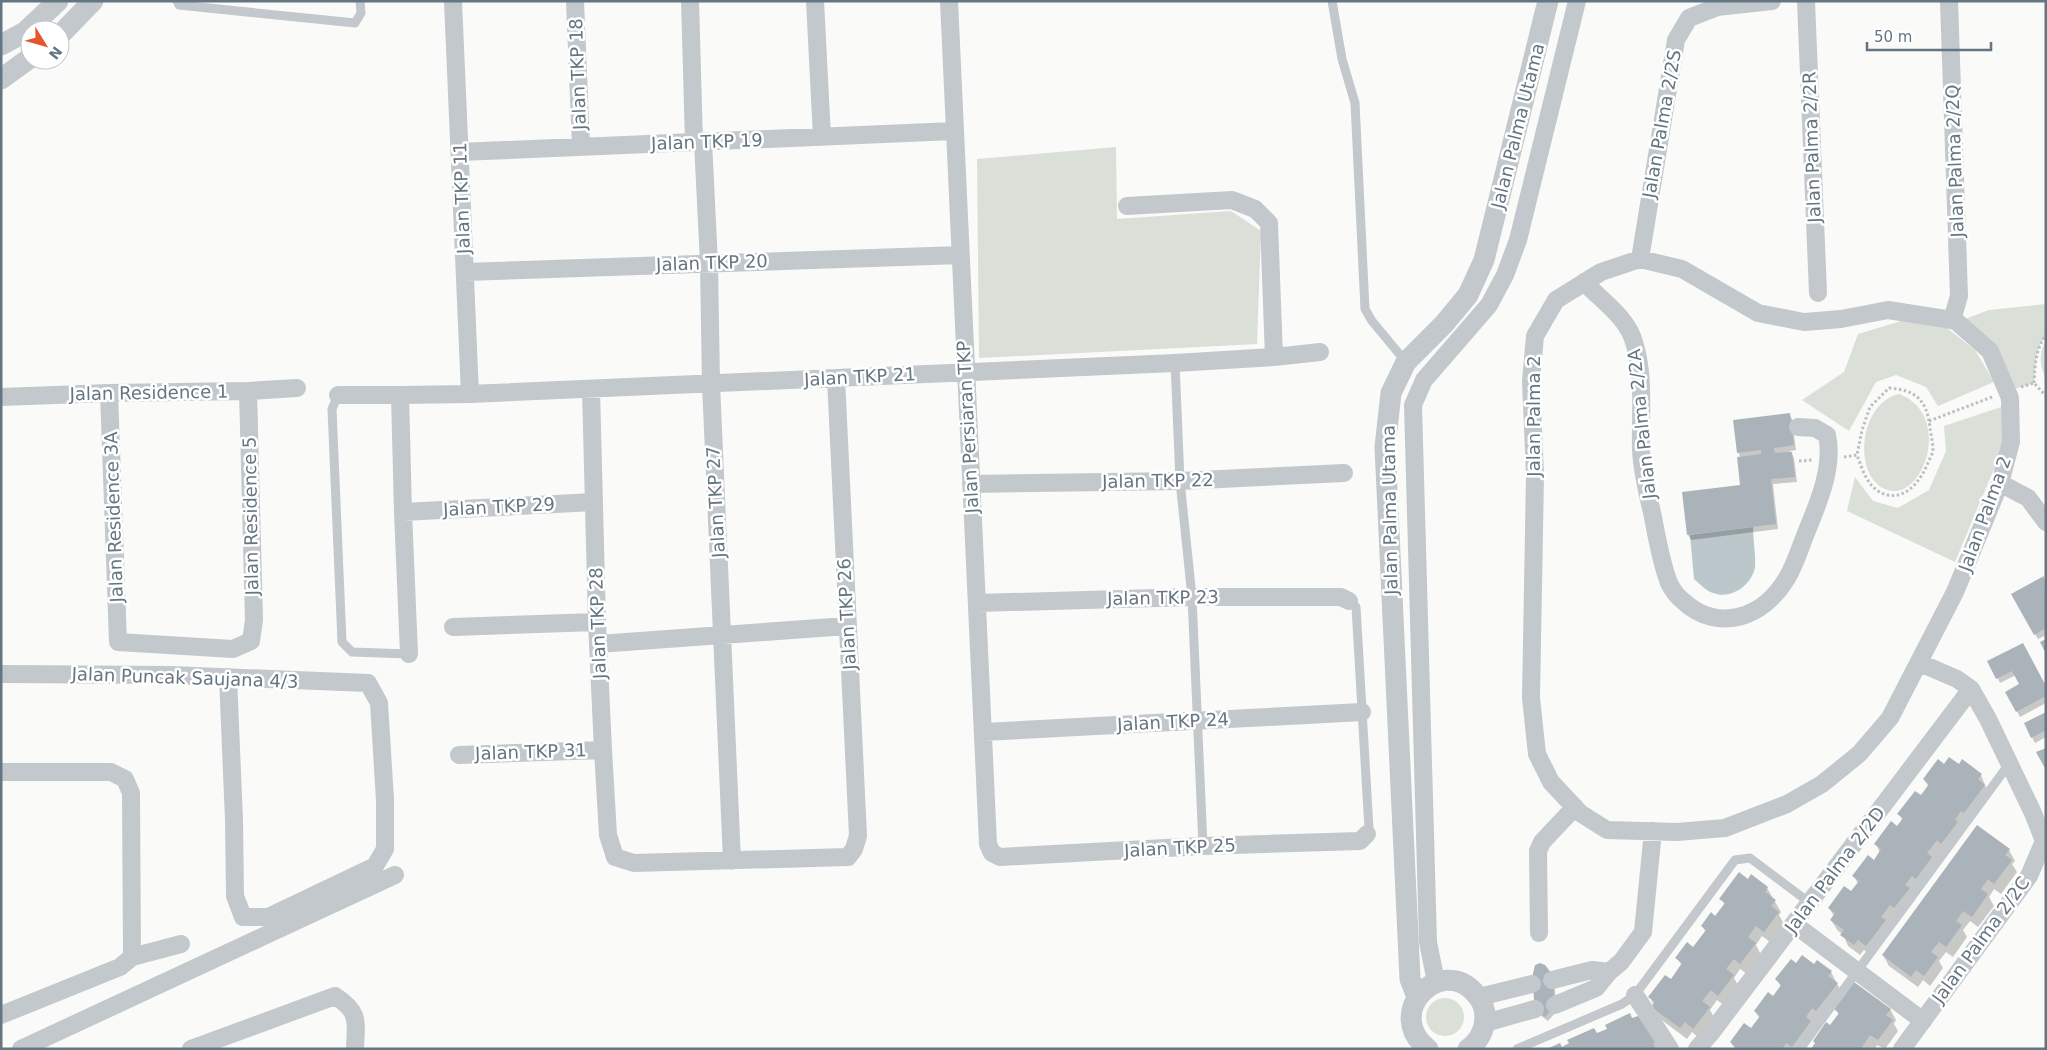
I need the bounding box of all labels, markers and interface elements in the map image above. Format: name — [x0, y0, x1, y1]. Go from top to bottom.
street label: Jalan TKP 18 — [565, 18, 590, 131]
north arrow — [20, 20, 70, 70]
scale bar — [1867, 20, 1991, 52]
text: 50 m — [1874, 28, 1912, 46]
street label: Jalan Palma Utama — [1487, 41, 1548, 212]
text: N — [45, 43, 65, 62]
street label: Jalan Palma 2/2S — [1638, 48, 1685, 201]
street label: Jalan Palma 2/2R — [1798, 71, 1825, 224]
street label: Jalan Palma 2/2Q — [1941, 84, 1968, 239]
street label: Jalan TKP 19 — [650, 129, 763, 154]
street label: Jalan TKP 11 — [449, 142, 474, 255]
street label: Jalan TKP 20 — [655, 250, 768, 275]
street label: Jalan Persiaran TKP — [952, 340, 983, 515]
street label: Jalan Palma 2/2A — [1623, 347, 1660, 501]
street label: Jalan Palma 2 — [1523, 355, 1544, 478]
street label: Jalan TKP 21 — [803, 363, 916, 390]
street label: Jalan Residence 1 — [68, 381, 229, 404]
street label: Jalan Palma Utama — [1378, 425, 1401, 596]
street label: Jalan Residence 3A — [100, 431, 127, 604]
street label: Jalan Residence 5 — [239, 436, 262, 597]
street label: Jalan TKP 27 — [702, 446, 729, 559]
street label: Jalan Palma 2 — [1954, 453, 2015, 575]
street label: Jalan TKP 22 — [1101, 469, 1214, 492]
street label: Jalan TKP 29 — [442, 493, 555, 520]
street label: Jalan TKP 26 — [833, 558, 860, 671]
street label: Jalan TKP 28 — [585, 567, 610, 680]
street label: Jalan TKP 23 — [1106, 586, 1219, 609]
street label: Jalan Puncak Saujana 4/3 — [70, 663, 299, 692]
street label: Jalan TKP 24 — [1116, 708, 1229, 735]
street label: Jalan TKP 31 — [474, 739, 587, 764]
street label: Jalan Palma 2/2D — [1780, 802, 1889, 938]
street label: Jalan TKP 25 — [1123, 834, 1236, 861]
street label: Jalan Palma 2/2C — [1927, 872, 2034, 1008]

